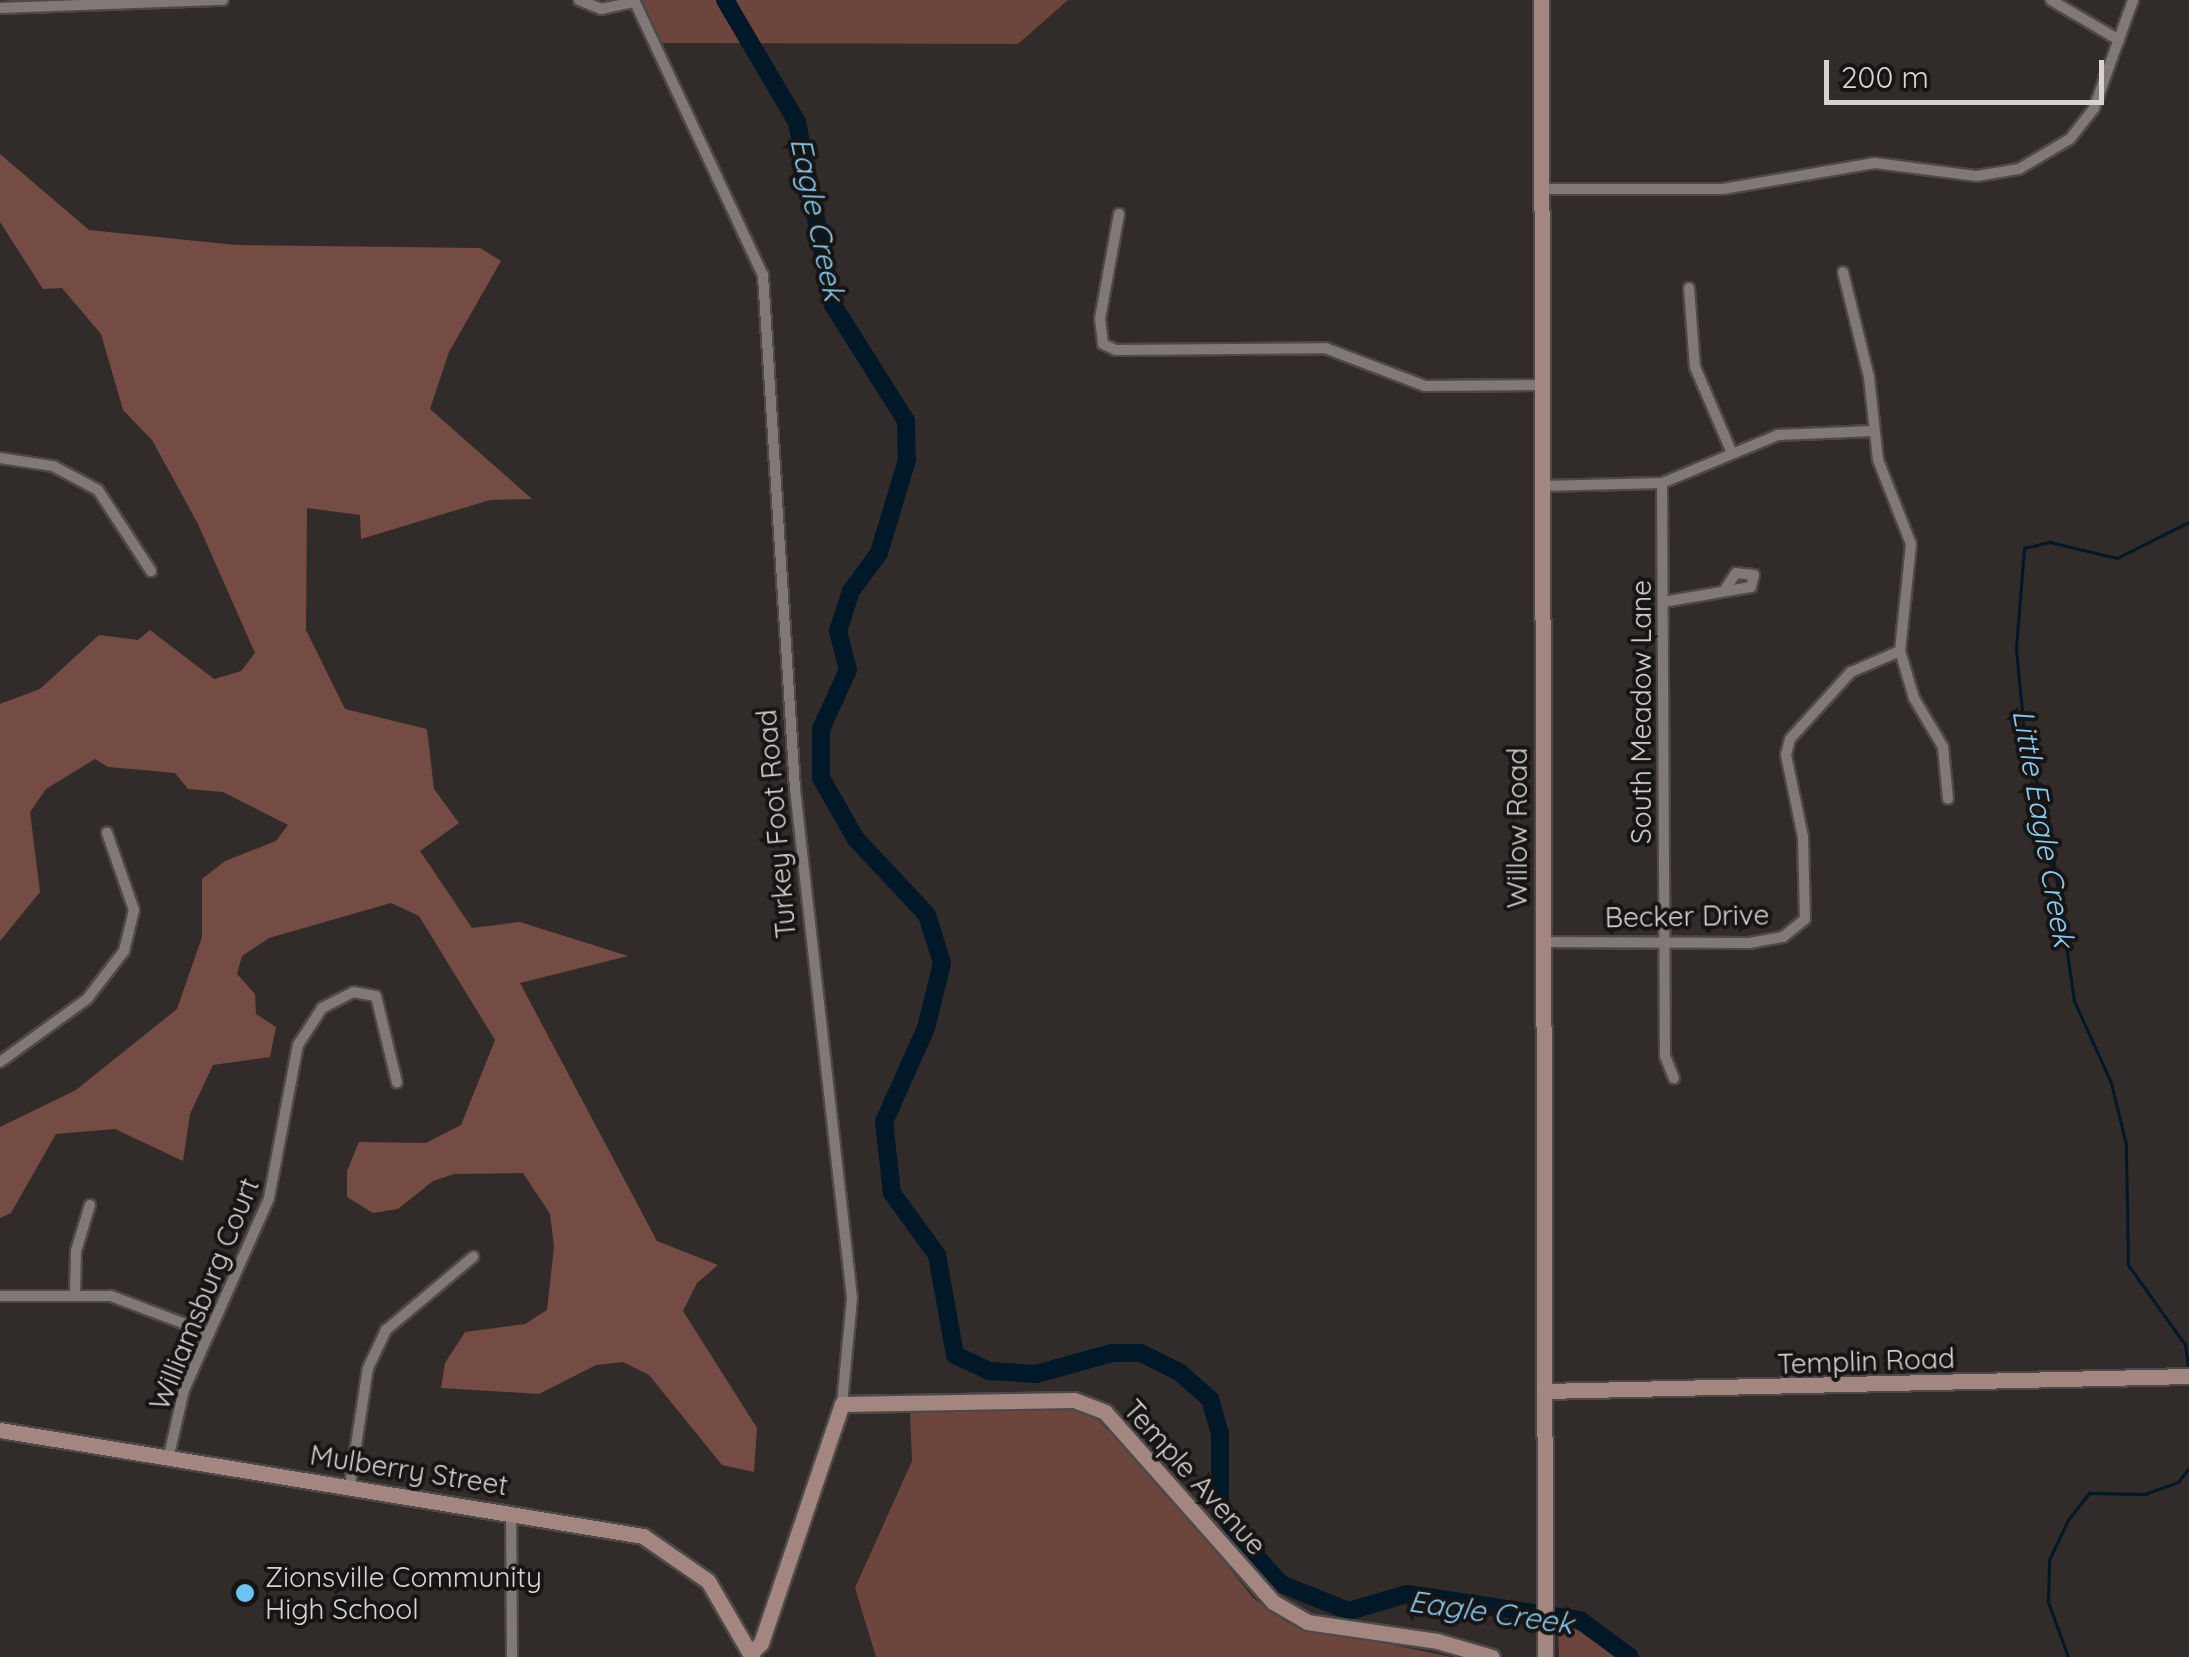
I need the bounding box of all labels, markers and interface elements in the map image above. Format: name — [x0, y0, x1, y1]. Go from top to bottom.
scale bar — [1829, 40, 2109, 102]
text: 200 m — [1841, 58, 1929, 96]
water label: Eagle Creek — [783, 134, 853, 304]
street label: South Meadow Lane — [1624, 580, 1658, 844]
water label: Little Eagle Creek — [2005, 706, 2083, 950]
street label: Turkey Foot Road — [749, 708, 803, 940]
street label: Willow Road — [1500, 748, 1534, 908]
street label: Becker Drive — [1604, 898, 1770, 934]
street label: Williamsburg Court — [142, 1173, 266, 1415]
street label: Templin Road — [1777, 1341, 1955, 1381]
street label: Temple Avenue — [1117, 1392, 1273, 1562]
street label: Mulberry Street — [308, 1438, 510, 1502]
place label: Zionsville Community High School — [265, 1560, 542, 1626]
marker: Zionsville Community High School — [234, 1582, 256, 1604]
water label: Eagle Creek — [1406, 1583, 1576, 1641]

